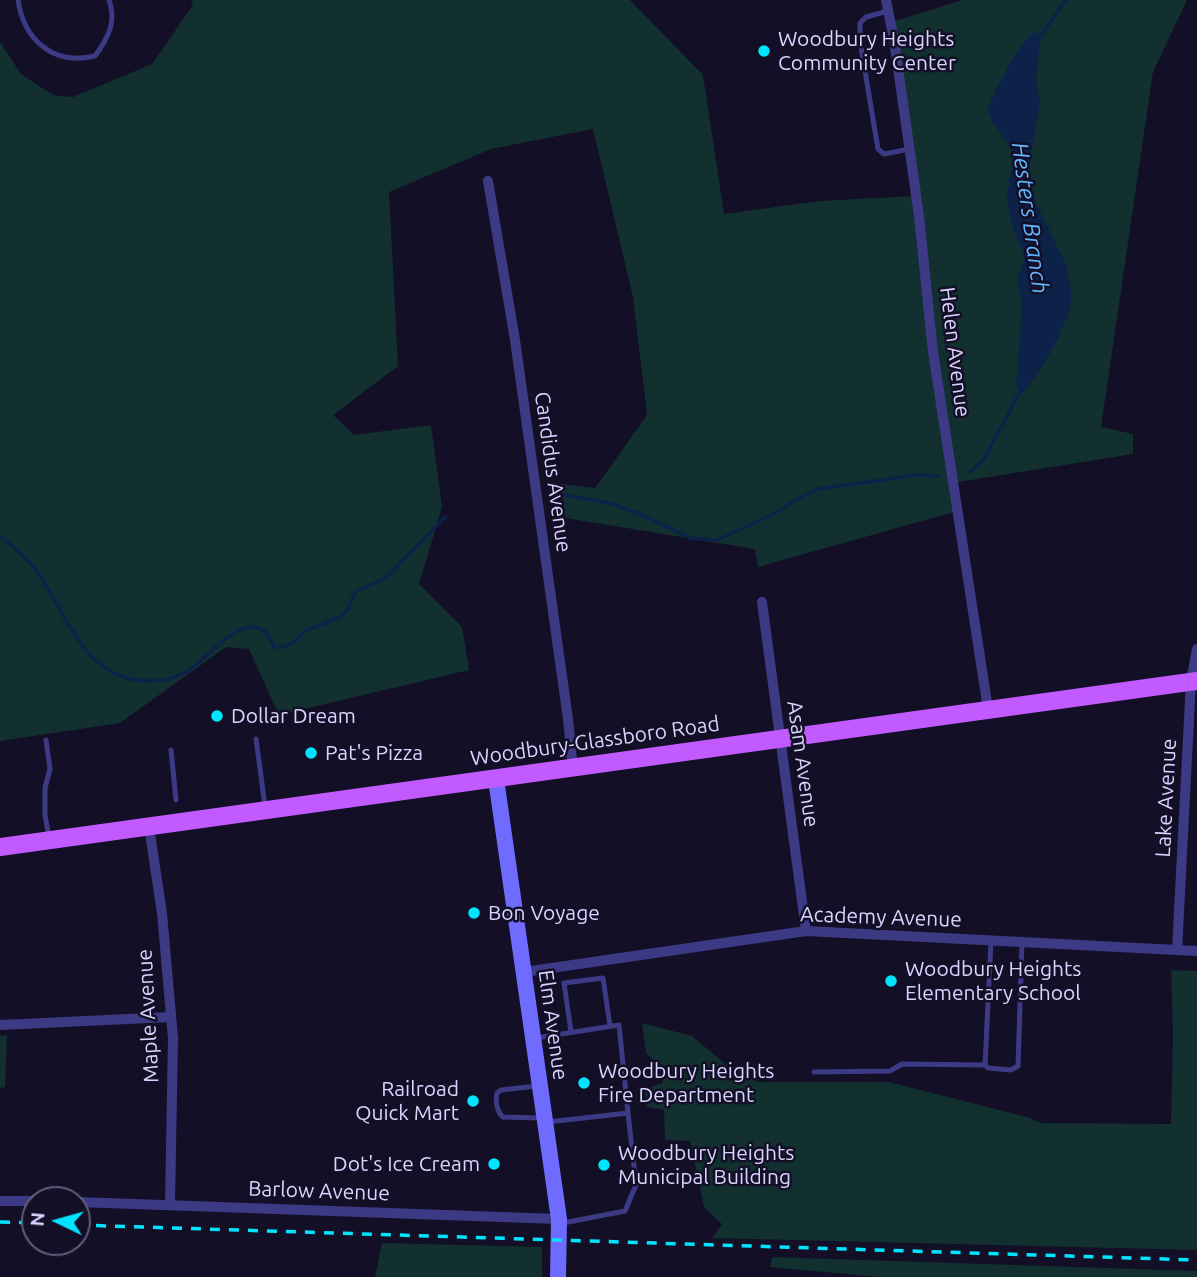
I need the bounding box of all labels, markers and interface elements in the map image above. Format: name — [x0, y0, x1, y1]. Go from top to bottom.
place label: Woodbury Heights Community Center — [778, 26, 956, 76]
marker: Woodbury Heights Community Center — [756, 43, 772, 59]
water label: Hesters Branch — [1006, 141, 1054, 295]
street label: Helen Avenue — [935, 286, 975, 418]
street label: Candidus Avenue — [529, 390, 577, 554]
street label: Asam Avenue — [782, 699, 824, 829]
place label: Dollar Dream — [231, 703, 356, 729]
marker: Dollar Dream — [209, 708, 225, 724]
street label: Woodbury-Glassboro Road — [469, 711, 721, 771]
street label: Lake Avenue — [1150, 738, 1182, 858]
place label: Pat's Pizza — [325, 740, 423, 766]
marker: Pat's Pizza — [303, 745, 319, 761]
place label: Bon Voyage — [488, 900, 600, 926]
street label: Academy Avenue — [800, 902, 962, 932]
marker: Bon Voyage — [466, 905, 482, 921]
street label: Maple Avenue — [132, 948, 164, 1084]
place label: Woodbury Heights Elementary School — [905, 956, 1081, 1006]
street label: Elm Avenue — [533, 968, 573, 1082]
marker: Woodbury Heights Elementary School — [883, 973, 899, 989]
place label: Woodbury Heights Fire Department — [598, 1058, 774, 1108]
marker: Woodbury Heights Fire Department — [576, 1075, 592, 1091]
place label: Railroad Quick Mart — [355, 1076, 459, 1126]
marker: Railroad Quick Mart — [465, 1093, 481, 1109]
place label: Woodbury Heights Municipal Building — [618, 1140, 794, 1190]
place label: Dot's Ice Cream — [333, 1151, 480, 1177]
marker: Dot's Ice Cream — [486, 1156, 502, 1172]
marker: Woodbury Heights Municipal Building — [596, 1157, 612, 1173]
street label: Barlow Avenue — [248, 1176, 390, 1206]
north arrow — [21, 1186, 91, 1256]
text: N — [25, 1211, 49, 1227]

